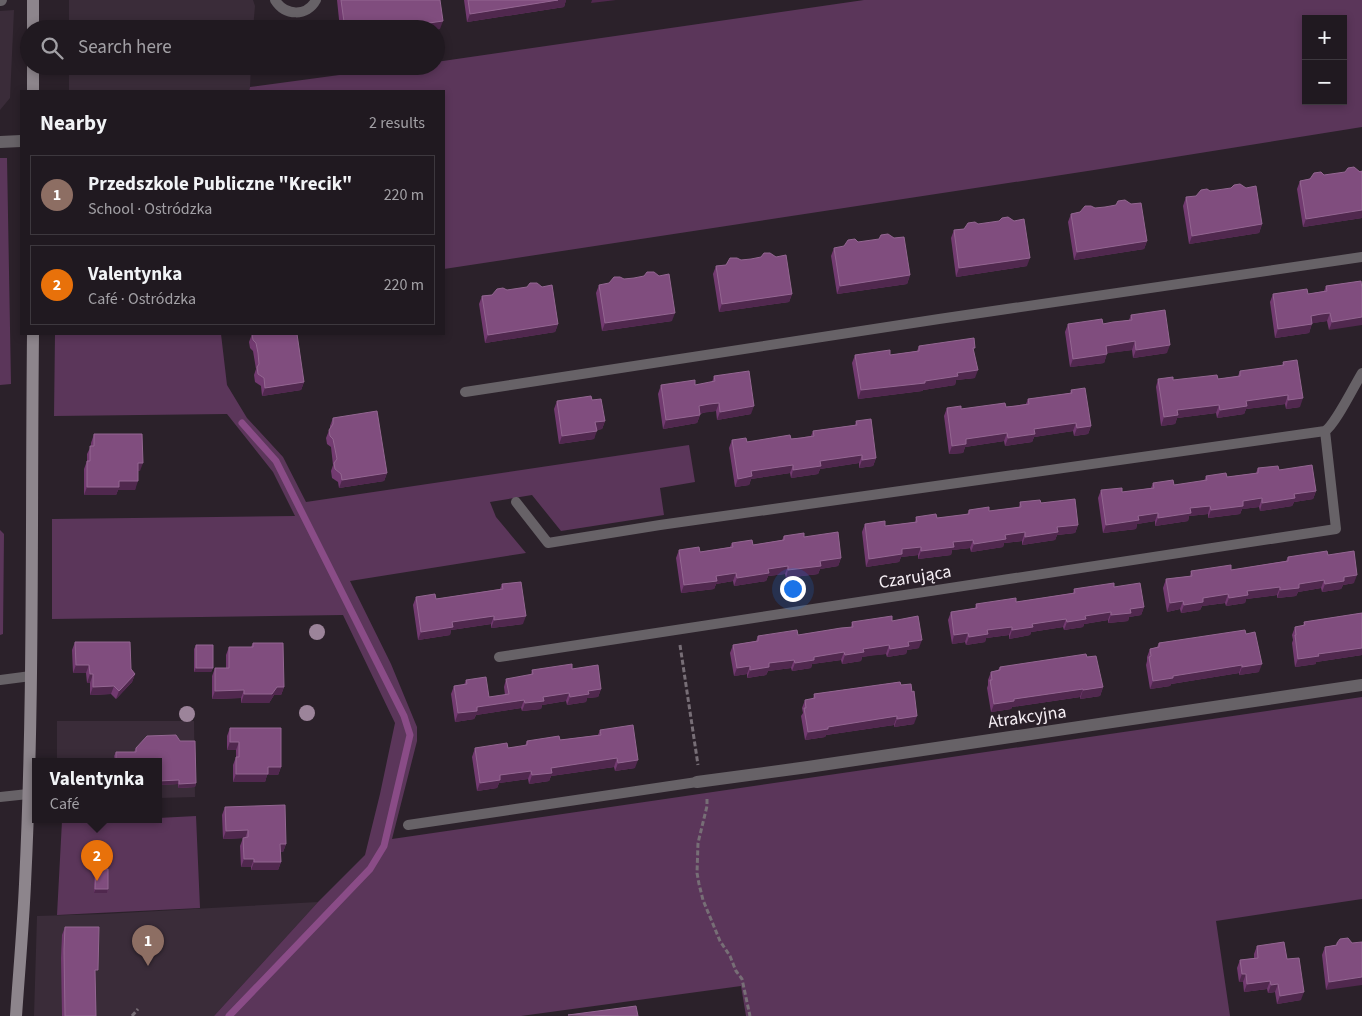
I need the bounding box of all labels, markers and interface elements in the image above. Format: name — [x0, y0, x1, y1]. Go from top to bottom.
map controls — [1302, 15, 1347, 105]
button: + — [1302, 15, 1347, 60]
search box — [20, 20, 445, 75]
icon: search — [38, 34, 66, 62]
text: Search here — [78, 34, 172, 61]
button: − — [1302, 60, 1347, 105]
text: Nearby — [40, 108, 107, 138]
text: 2 results — [369, 112, 425, 134]
text: Przedszkole Publiczne "Krecik" — [88, 171, 352, 198]
text: 1 — [53, 184, 61, 206]
text: 220 m — [384, 184, 424, 206]
text: School · Ostródzka — [88, 198, 212, 220]
text: Valentynka — [88, 261, 182, 288]
text: 2 — [53, 274, 61, 296]
text: 220 m — [384, 274, 424, 296]
text: Café · Ostródzka — [88, 288, 196, 310]
street label: Czarująca — [877, 559, 953, 595]
your location — [780, 576, 806, 602]
street label: Atrakcyjna — [986, 699, 1068, 735]
popup — [32, 758, 162, 823]
text: Valentynka — [50, 766, 144, 793]
text: Café — [50, 793, 79, 815]
pin: 2 — [81, 840, 113, 881]
pin: 1 — [132, 925, 164, 966]

